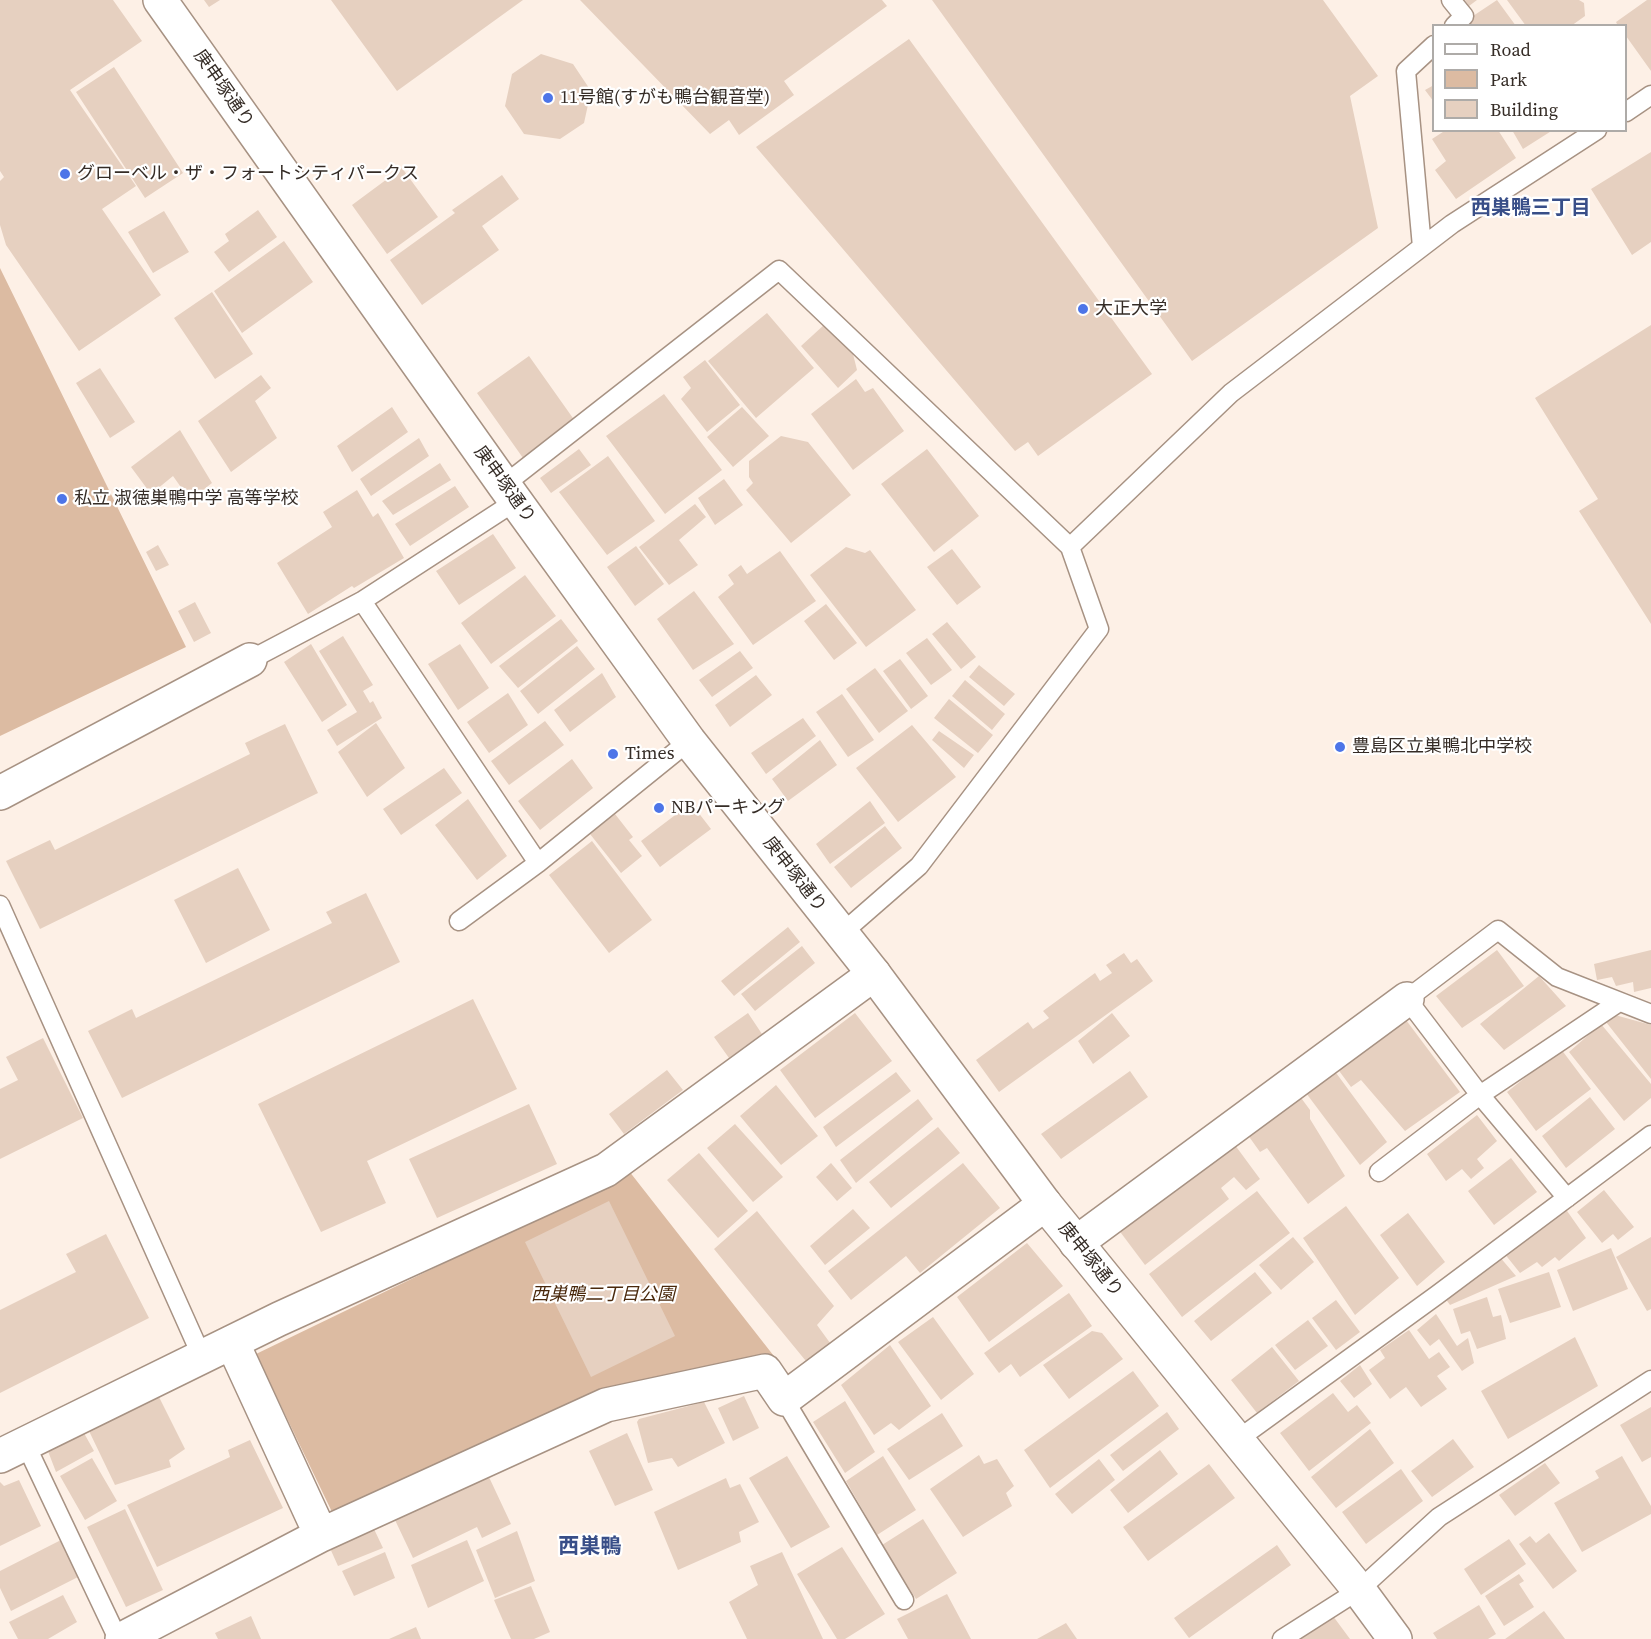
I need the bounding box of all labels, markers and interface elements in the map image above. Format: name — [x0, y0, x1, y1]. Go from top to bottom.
legend — [1432, 24, 1627, 132]
text: Road — [1490, 37, 1531, 62]
street label: 庚申塚通り — [188, 46, 258, 132]
text: Park — [1490, 67, 1527, 92]
place label: 11号館(すがも鴨台観音堂) — [560, 87, 770, 109]
marker: 11号館(すがも鴨台観音堂) — [541, 91, 555, 105]
text: Building — [1490, 97, 1558, 122]
place label: グローベル・ザ・フォートシティパークス — [77, 163, 419, 185]
marker: グローベル・ザ・フォートシティパークス — [58, 167, 72, 181]
district label: 西巣鴨三丁目 — [1471, 197, 1591, 221]
place label: 大正大学 — [1095, 298, 1167, 320]
marker: 大正大学 — [1076, 302, 1090, 316]
street label: 庚申塚通り — [469, 442, 539, 528]
place label: 私立 淑徳巣鴨中学 高等学校 — [74, 488, 298, 510]
marker: 私立 淑徳巣鴨中学 高等学校 — [55, 492, 69, 506]
place label: 豊島区立巣鴨北中学校 — [1352, 736, 1532, 758]
marker: 豊島区立巣鴨北中学校 — [1333, 740, 1347, 754]
place label: Times — [625, 743, 674, 765]
marker: Times — [606, 747, 620, 761]
place label: NBパーキング — [671, 797, 785, 819]
marker: NBパーキング — [652, 801, 666, 815]
street label: 庚申塚通り — [758, 833, 830, 917]
street label: 庚申塚通り — [1053, 1218, 1127, 1302]
park label: 西巣鴨二丁目公園 — [531, 1284, 675, 1306]
district label: 西巣鴨 — [559, 1535, 621, 1561]

